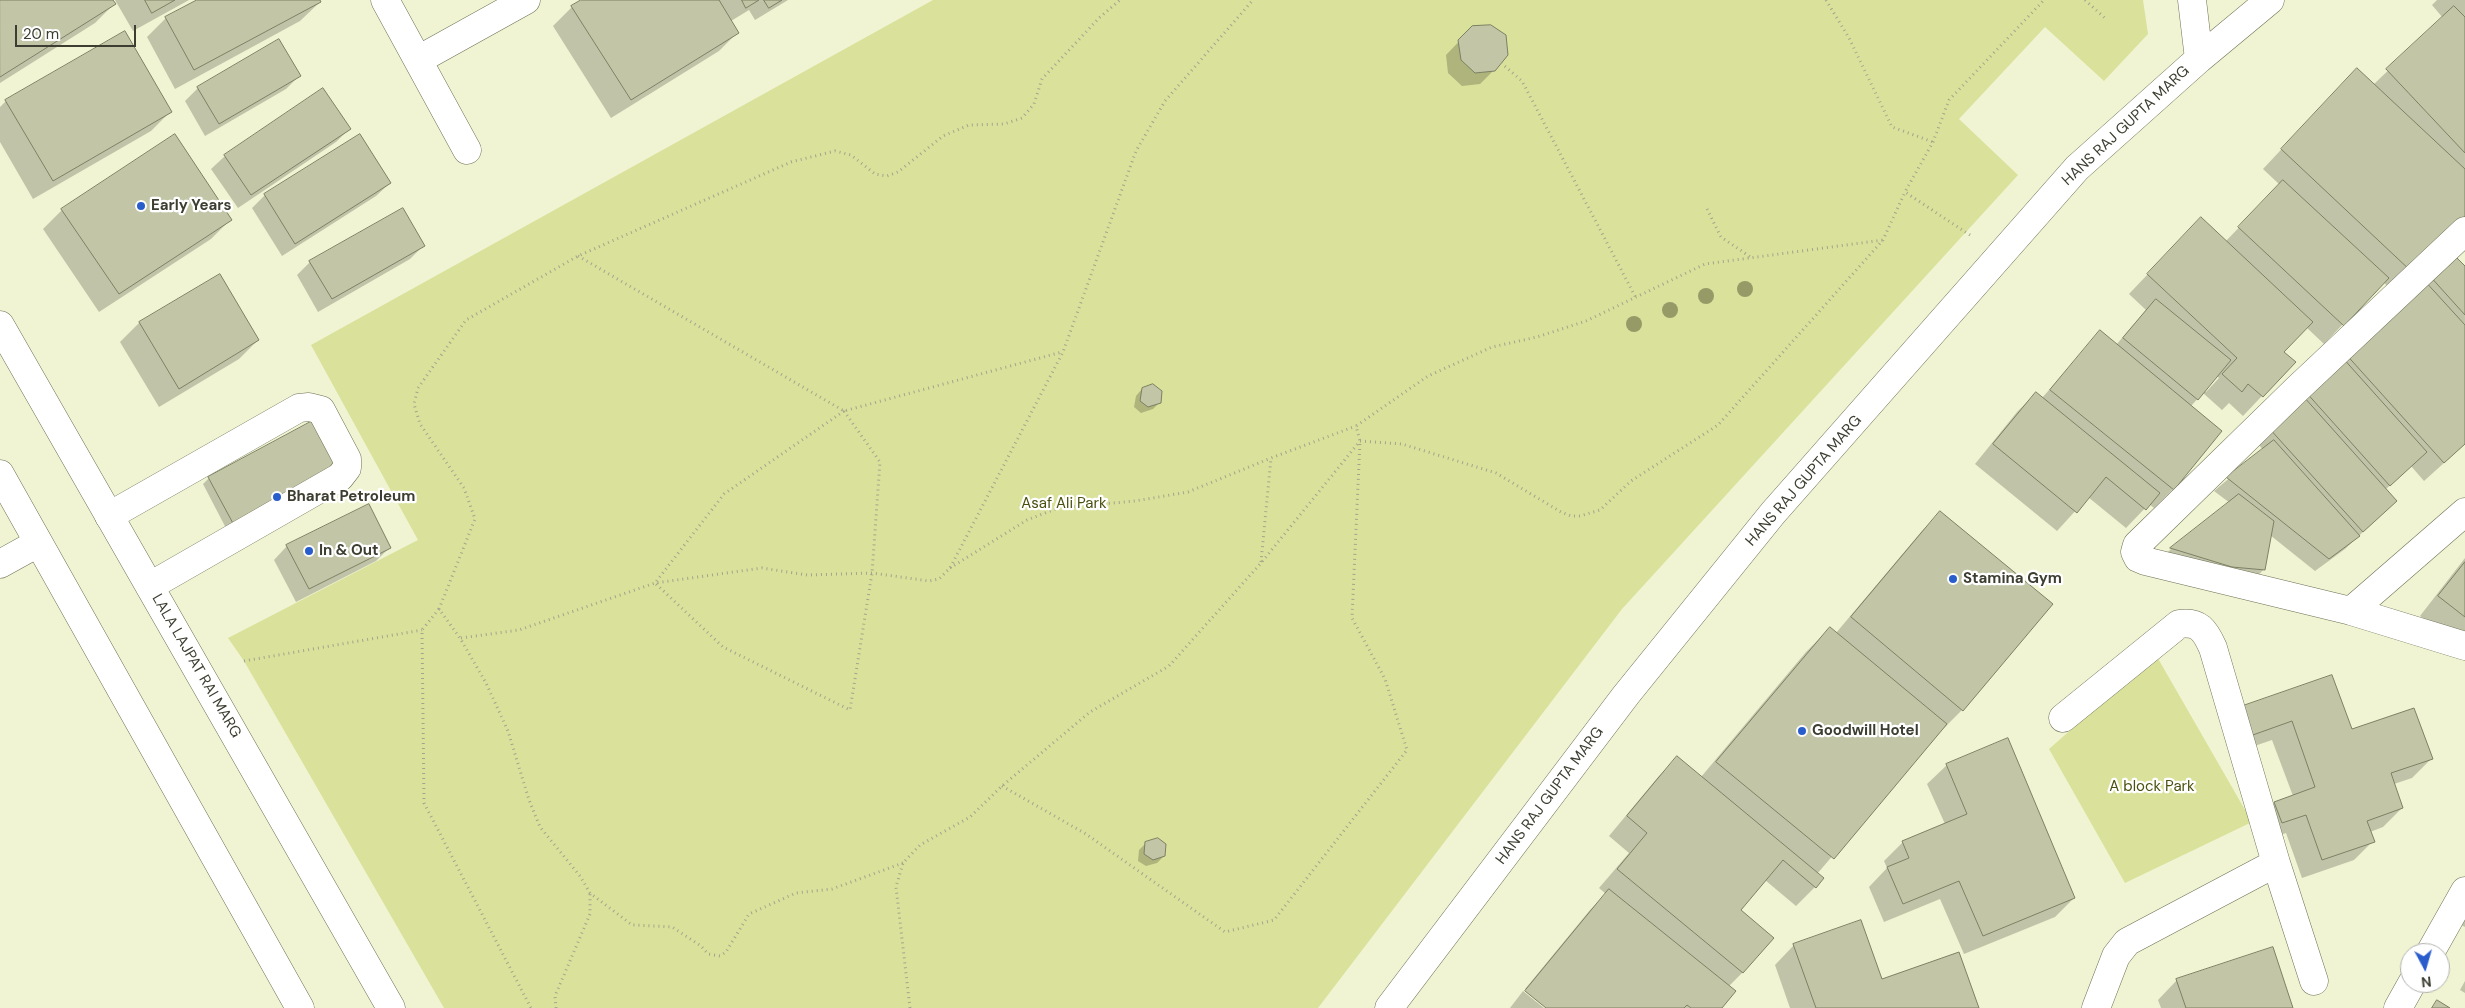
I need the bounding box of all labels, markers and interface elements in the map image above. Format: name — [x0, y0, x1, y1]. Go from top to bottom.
scale bar — [18, 15, 139, 47]
text: 20 m — [23, 24, 59, 44]
street label: HANS RAJ GUPTA MARG — [2059, 62, 2193, 190]
place label: Early Years — [151, 197, 231, 215]
marker: Early Years — [135, 200, 147, 212]
street label: HANS RAJ GUPTA MARG — [1742, 412, 1866, 550]
place label: Bharat Petroleum — [287, 488, 415, 506]
marker: Bharat Petroleum — [271, 491, 283, 503]
park label: Asaf Ali Park — [1021, 495, 1107, 513]
place label: In & Out — [319, 542, 379, 560]
marker: In & Out — [303, 545, 315, 557]
place label: Stamina Gym — [1963, 570, 2062, 588]
marker: Stamina Gym — [1947, 573, 1959, 585]
street label: LALA LAJPAT RAI MARG — [147, 591, 245, 741]
place label: Goodwill Hotel — [1812, 722, 1919, 740]
street label: HANS RAJ GUPTA MARG — [1492, 724, 1608, 868]
marker: Goodwill Hotel — [1796, 725, 1808, 737]
park label: A block Park — [2109, 778, 2195, 796]
north arrow — [2400, 943, 2450, 993]
text: N — [2420, 972, 2432, 991]

